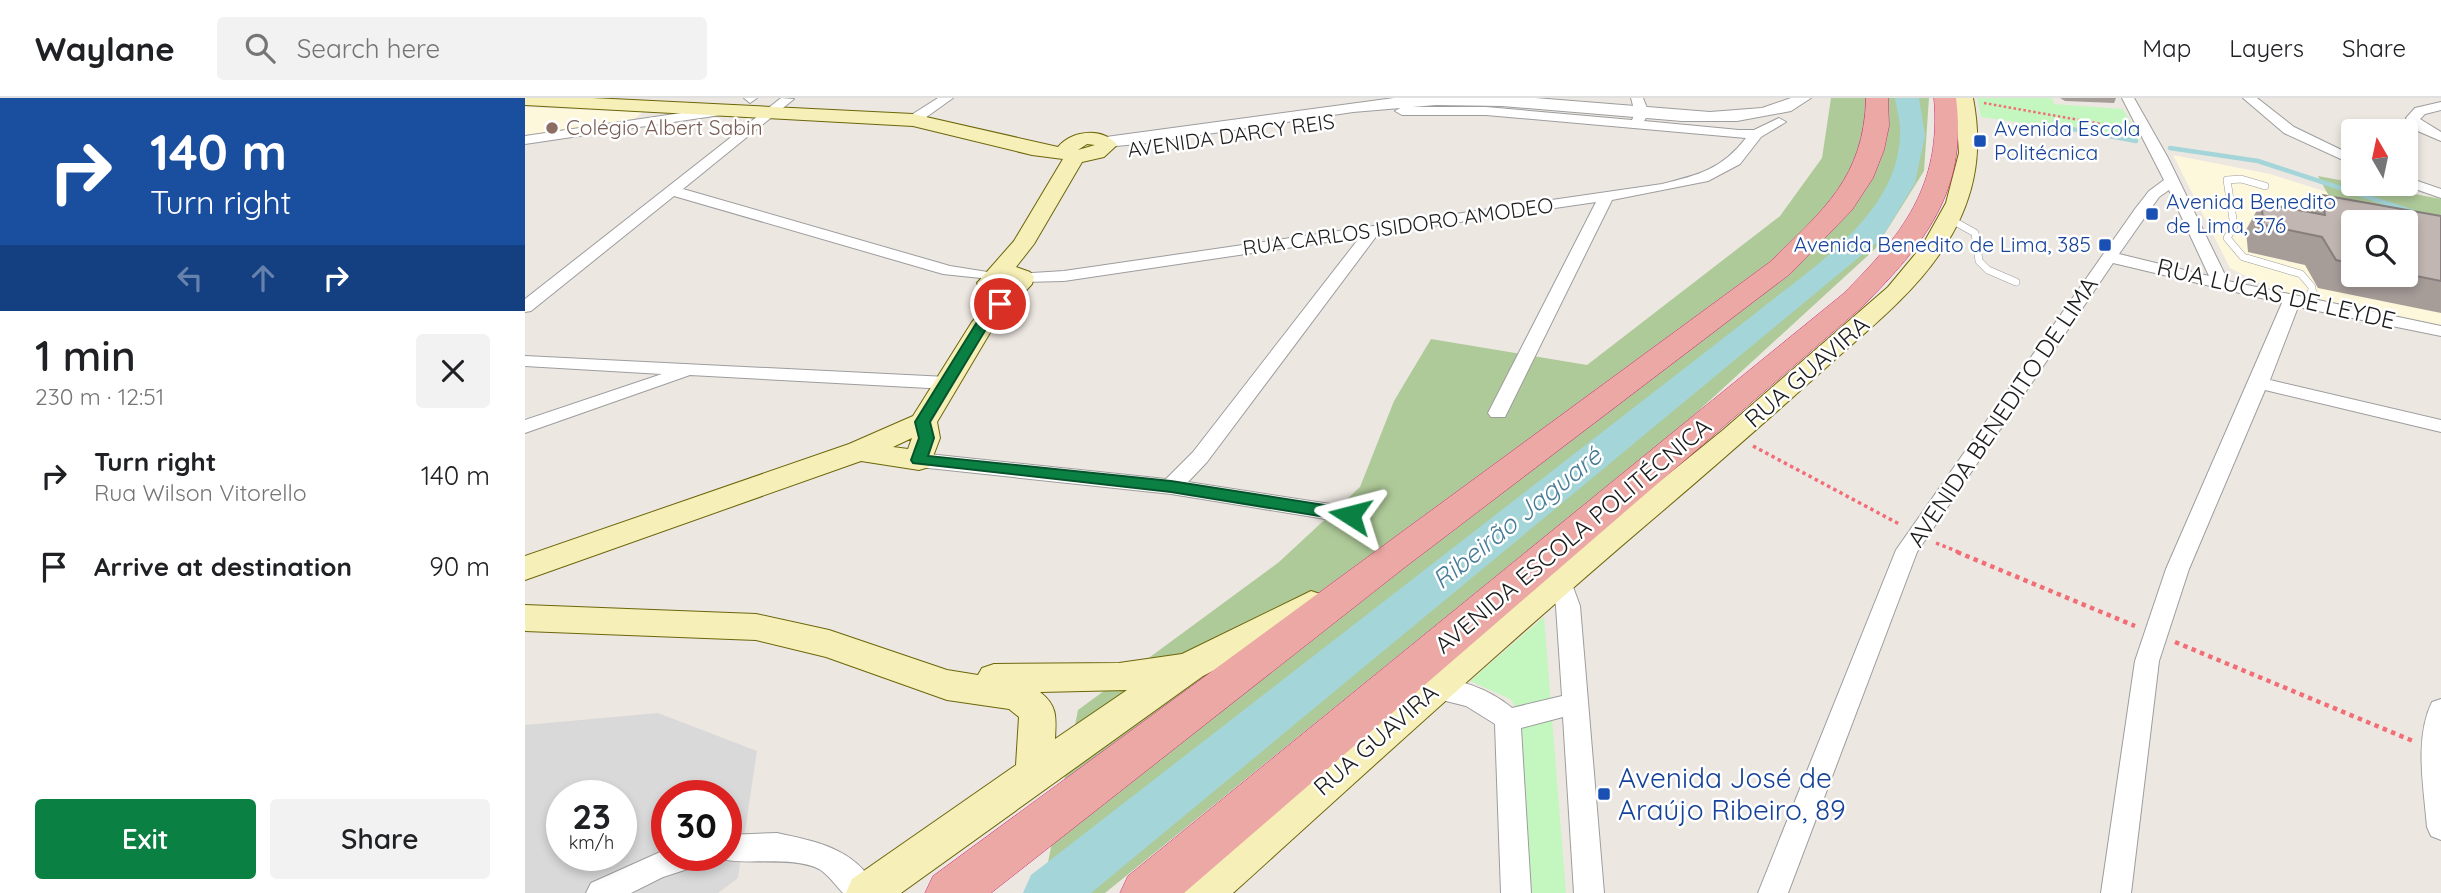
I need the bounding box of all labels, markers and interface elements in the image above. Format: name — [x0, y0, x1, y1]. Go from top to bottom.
search box — [217, 17, 707, 80]
text: Waylane — [35, 28, 175, 69]
icon: search — [241, 29, 279, 67]
text: Search here — [297, 32, 440, 65]
text: Map — [2142, 33, 2191, 63]
text: Layers — [2229, 33, 2304, 63]
text: Share — [2342, 33, 2406, 63]
street label: AVENIDA DARCY REIS — [1126, 108, 1336, 162]
place label: Colégio Albert Sabin — [566, 114, 763, 140]
place label: Avenida Escola Politécnica — [1994, 115, 2141, 165]
north arrow — [2341, 119, 2419, 196]
map controls — [2341, 119, 2418, 287]
marker: Colégio Albert Sabin — [544, 120, 560, 136]
text: 140 m — [150, 121, 287, 182]
icon: right — [35, 126, 126, 217]
marker: Avenida Escola Politécnica — [1972, 133, 1988, 149]
text: Turn right — [150, 182, 291, 222]
place label: Avenida Benedito de Lima, 376 — [2166, 188, 2336, 238]
street label: RUA CARLOS ISIDORO AMODEO — [1241, 191, 1555, 261]
marker: Avenida Benedito de Lima, 376 — [2144, 206, 2160, 222]
button: search — [2341, 210, 2418, 287]
place label: Avenida Benedito de Lima, 385 — [1794, 231, 2091, 257]
marker: Avenida Benedito de Lima, 385 — [2097, 237, 2113, 253]
street label: RUA LUCAS DE LEYDE — [2154, 251, 2398, 335]
icon: left — [171, 259, 209, 297]
icon: ahead — [244, 259, 282, 297]
icon: right — [317, 259, 355, 297]
street label: AVENIDA BENEDITO DE LIMA — [1900, 271, 2104, 552]
pin — [970, 274, 1030, 334]
icon: arrive — [981, 285, 1019, 323]
street label: RUA GUAVIRA — [1738, 309, 1875, 434]
text: 1 min — [35, 329, 136, 382]
button: close — [416, 334, 490, 408]
text: 230 m · 12:51 — [35, 382, 164, 411]
street label: AVENIDA ESCOLA POLITÉCNICA — [1428, 411, 1717, 660]
water label: Ribeirão Jaguaré — [1425, 438, 1609, 596]
text: Turn right — [94, 445, 216, 478]
icon: right — [35, 457, 73, 495]
text: 140 m — [421, 459, 490, 492]
text: Rua Wilson Vitorello — [94, 478, 307, 507]
position arrow — [1313, 478, 1387, 552]
icon: arrive — [35, 548, 73, 586]
text: Arrive at destination — [94, 550, 352, 583]
text: 90 m — [429, 550, 490, 583]
street label: RUA GUAVIRA — [1307, 677, 1444, 802]
place label: Avenida José de Araújo Ribeiro, 89 — [1618, 760, 1846, 827]
speed limit sign: 30 — [651, 780, 742, 871]
marker: Avenida José de Araújo Ribeiro, 89 — [1596, 786, 1612, 802]
text: 23 — [572, 794, 611, 838]
button: Exit — [35, 799, 256, 879]
button: Share — [270, 799, 490, 879]
text: km/h — [569, 831, 614, 854]

